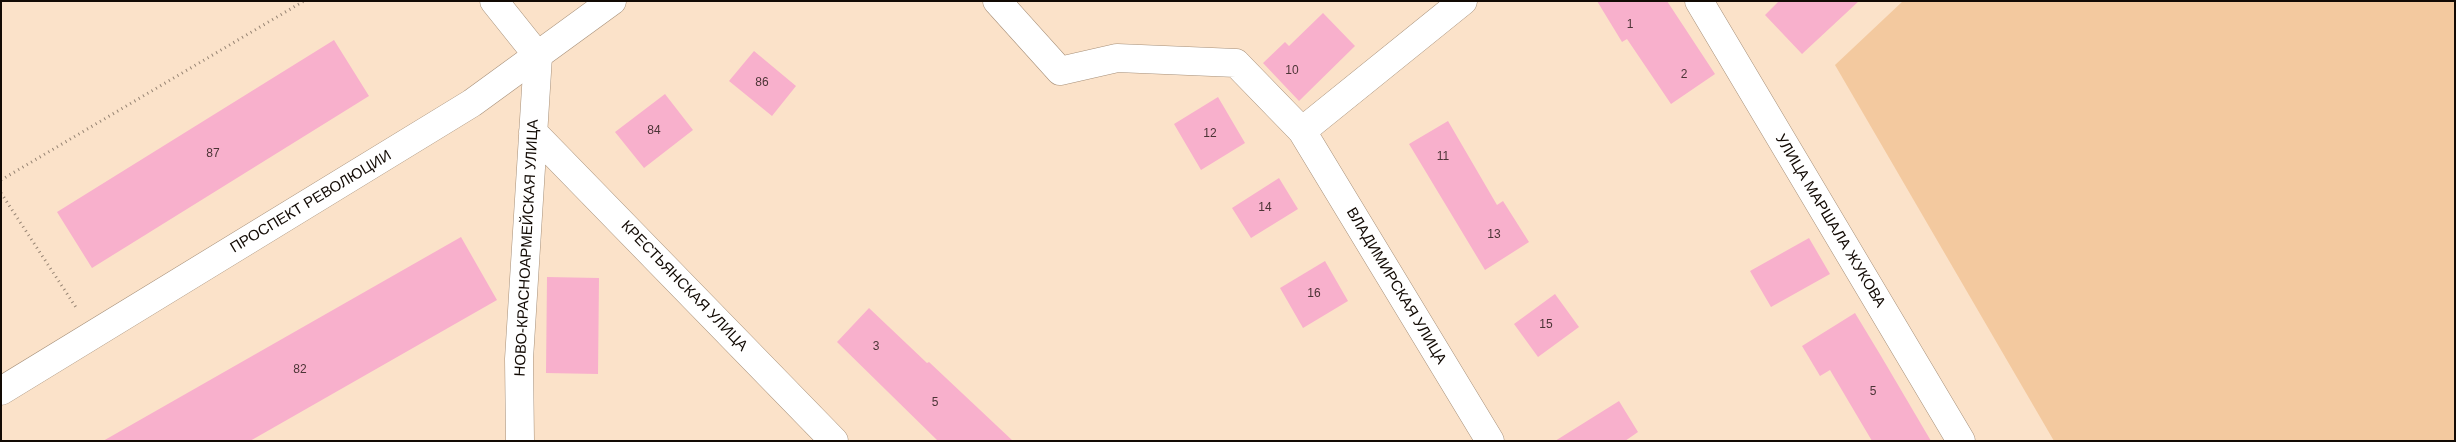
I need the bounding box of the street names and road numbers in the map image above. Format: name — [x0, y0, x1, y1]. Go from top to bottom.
street label: НОВО-КРАСНОАРМЕЙСКАЯ УЛИЦА — [511, 119, 543, 377]
street label: УЛИЦА МАРШАЛА ЖУКОВА — [1771, 131, 1889, 311]
street label: ПРОСПЕКТ РЕВОЛЮЦИИ — [227, 147, 395, 257]
street label: ВЛАДИМИРСКАЯ УЛИЦА — [1342, 204, 1450, 368]
street label: КРЕСТЬЯНСКАЯ УЛИЦА — [617, 217, 751, 355]

